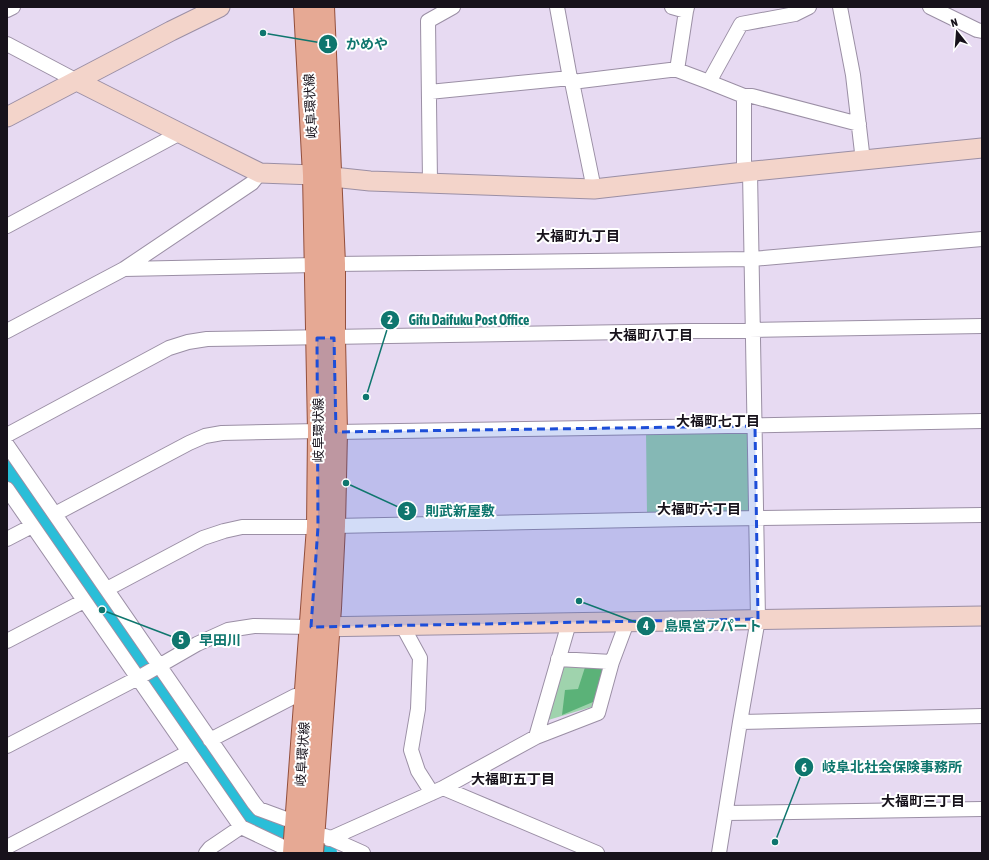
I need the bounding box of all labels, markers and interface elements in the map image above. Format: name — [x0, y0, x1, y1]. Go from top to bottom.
north arrow — [937, 12, 977, 52]
text: N — [949, 16, 959, 29]
callout: かめや — [318, 31, 396, 57]
text: かめや — [346, 36, 388, 52]
text: 1 — [325, 37, 331, 51]
street label: 岐阜環状線 — [301, 73, 320, 139]
district label: 大福町九丁目 — [536, 228, 620, 244]
callout: Gifu Daifuku Post Office — [380, 307, 537, 333]
text: Gifu Daifuku Post Office — [409, 312, 529, 328]
text: 2 — [387, 313, 393, 327]
district label: 大福町八丁目 — [609, 327, 693, 343]
street label: 岐阜環状線 — [311, 397, 326, 463]
district label: 大福町七丁目 — [676, 413, 760, 429]
callout: 則武新屋敷 — [397, 498, 503, 524]
district label: 大福町六丁目 — [657, 501, 741, 517]
text: 則武新屋敷 — [425, 503, 495, 519]
text: 3 — [404, 504, 410, 518]
callout: 島県営アパート — [636, 613, 770, 639]
text: 島県営アパート — [664, 618, 762, 634]
text: 4 — [642, 619, 649, 633]
callout: 早田川 — [171, 627, 249, 653]
text: 早田川 — [199, 632, 241, 648]
text: 5 — [178, 633, 184, 647]
street label: 岐阜環状線 — [293, 721, 312, 787]
callout: 岐阜北社会保険事務所 — [794, 754, 970, 780]
text: 岐阜北社会保険事務所 — [822, 759, 962, 775]
text: 6 — [801, 761, 807, 775]
district label: 大福町五丁目 — [471, 771, 555, 787]
district label: 大福町三丁目 — [881, 793, 965, 809]

